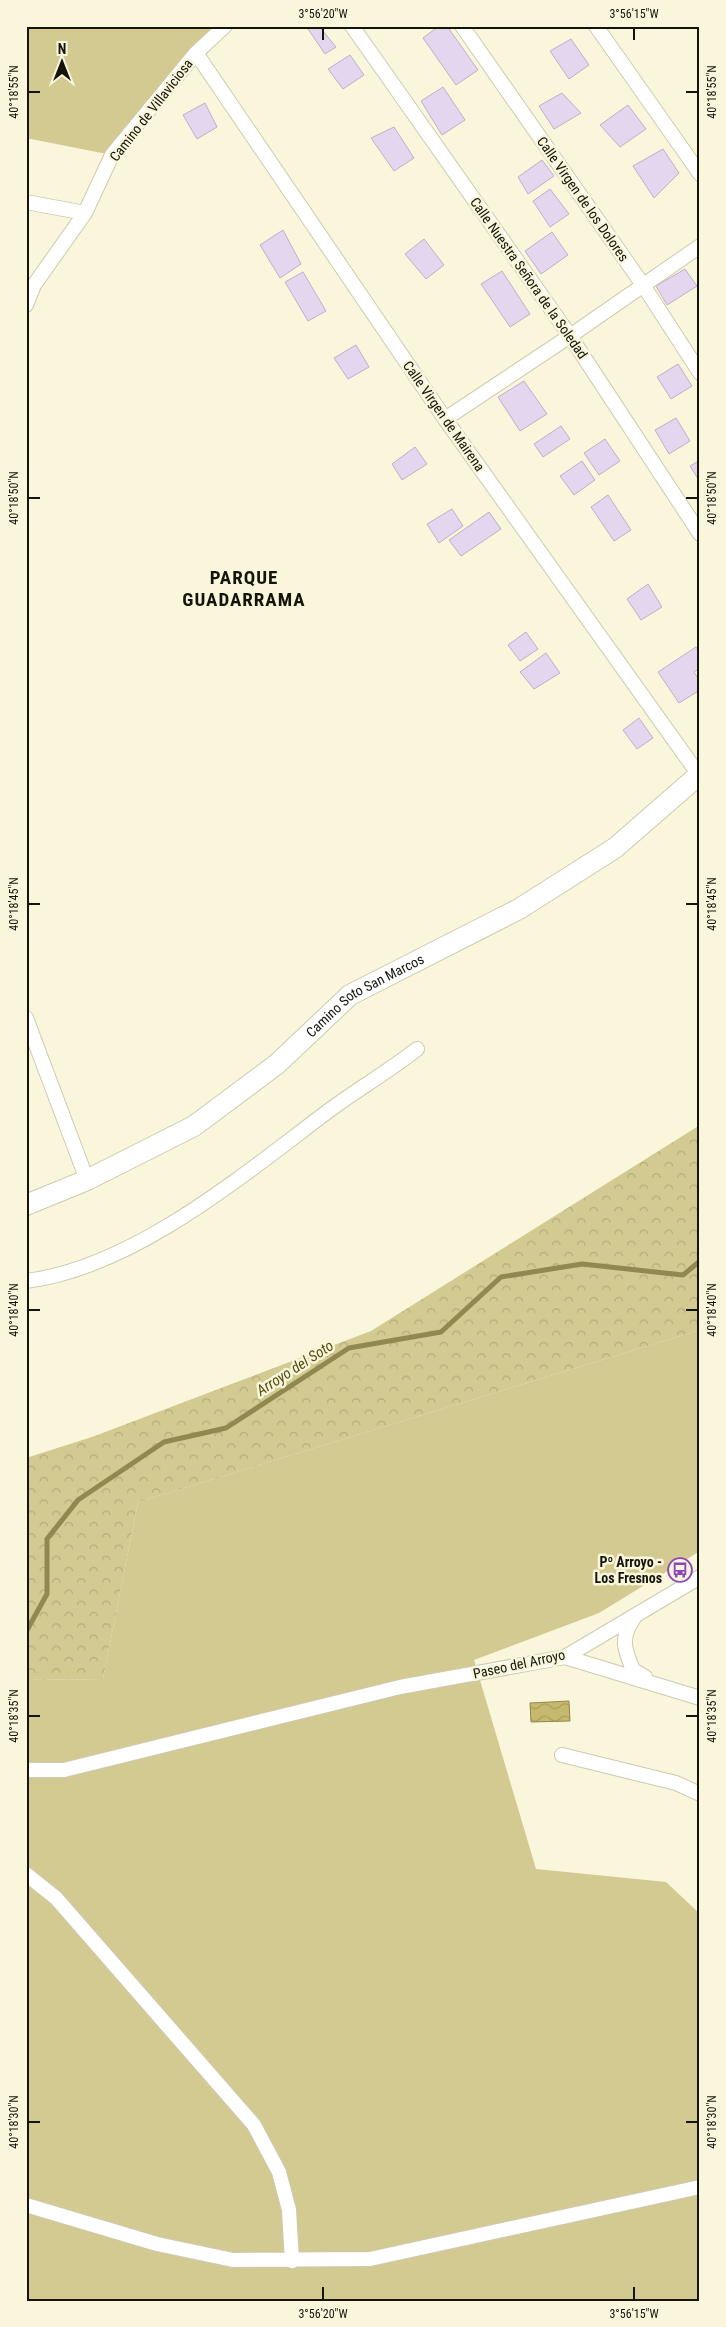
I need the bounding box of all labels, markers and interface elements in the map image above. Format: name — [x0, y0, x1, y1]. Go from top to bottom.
text: 3°56'20"W — [298, 7, 348, 21]
text: 3°56'15"W — [609, 7, 659, 21]
north arrow — [38, 38, 88, 88]
text: N — [58, 41, 66, 57]
street label: Camino de Villaviciosa — [106, 56, 196, 164]
text: 40°18'55"N — [7, 65, 21, 119]
text: 40°18'55"N — [705, 65, 719, 119]
street label: Calle Virgen de los Dolores — [534, 134, 632, 264]
street label: Calle Nuestra Señora de la Soledad — [467, 194, 591, 362]
street label: Calle Virgen de Mairena — [400, 358, 488, 474]
text: 40°18'50"N — [7, 471, 21, 525]
text: 40°18'50"N — [705, 471, 719, 525]
district label: PARQUE GUADARRAMA — [182, 566, 306, 611]
text: 40°18'45"N — [7, 877, 21, 931]
text: 40°18'45"N — [705, 877, 719, 931]
street label: Camino Soto San Marcos — [303, 951, 427, 1040]
text: 40°18'40"N — [7, 1283, 21, 1337]
text: 40°18'40"N — [705, 1283, 719, 1337]
water label: Arroyo del Soto — [252, 1336, 337, 1400]
place label: Pº Arroyo - Los Fresnos — [594, 1554, 662, 1586]
bus stop icon: Pº Arroyo - Los Fresnos — [667, 1557, 693, 1583]
street label: Paseo del Arroyo — [472, 1646, 566, 1682]
text: 40°18'35"N — [7, 1689, 21, 1743]
text: 40°18'35"N — [705, 1689, 719, 1743]
text: 40°18'30"N — [7, 2095, 21, 2149]
text: 40°18'30"N — [705, 2095, 719, 2149]
text: 3°56'20"W — [298, 2307, 348, 2321]
text: 3°56'15"W — [609, 2307, 659, 2321]

